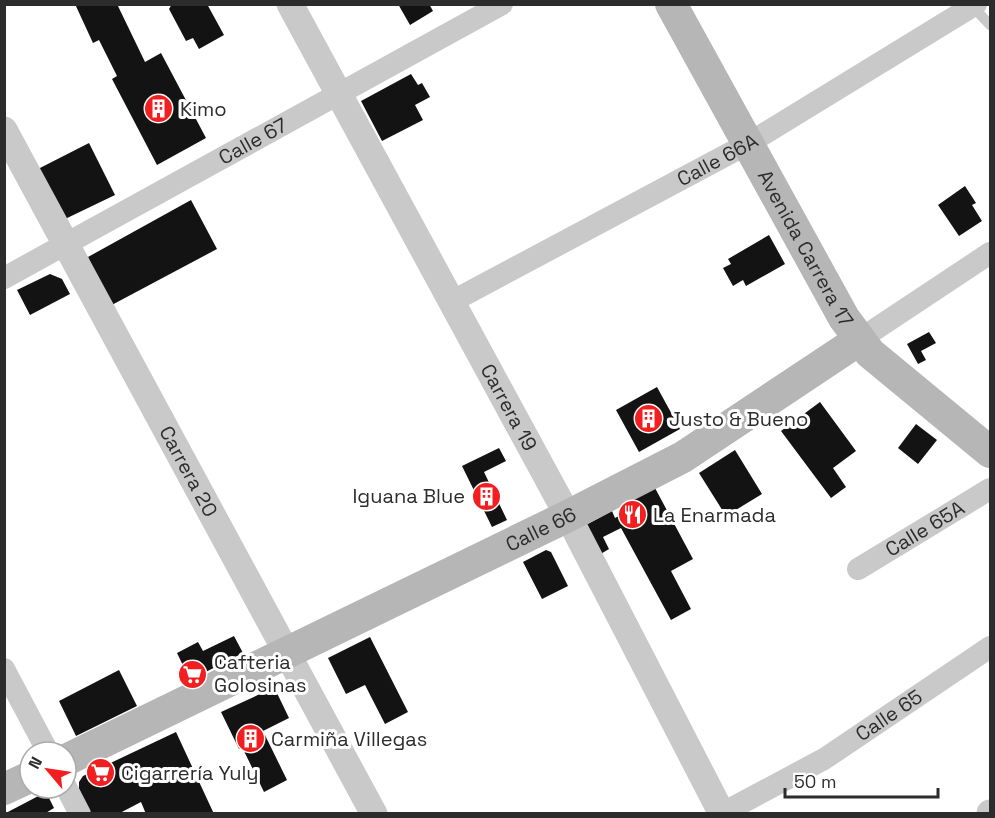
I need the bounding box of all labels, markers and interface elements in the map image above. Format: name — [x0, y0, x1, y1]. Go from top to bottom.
building icon: Kimo — [143, 93, 175, 125]
place label: Kimo — [180, 96, 227, 122]
street label: Calle 67 — [214, 112, 292, 170]
street label: Calle 66A — [672, 127, 763, 192]
street label: Avenida Carrera 17 — [752, 165, 859, 332]
street label: Carrera 19 — [475, 359, 543, 455]
building icon: Justo & Bueno — [632, 403, 664, 435]
place label: Justo & Bueno — [669, 406, 808, 432]
street label: Carrera 20 — [153, 421, 224, 521]
building icon: Iguana Blue — [470, 480, 502, 512]
place label: Iguana Blue — [352, 483, 465, 509]
street label: Calle 65A — [880, 494, 969, 562]
restaurant icon: La Enarmada — [616, 499, 648, 531]
street label: Calle 66 — [501, 501, 581, 557]
place label: La Enarmada — [653, 502, 776, 528]
place label: Cafteria Golosinas — [214, 649, 306, 698]
supermarket icon: Cafteria Golosinas — [177, 658, 209, 690]
street label: Calle 65 — [850, 683, 927, 747]
building icon: Carmiña Villegas — [234, 723, 266, 755]
place label: Carmiña Villegas — [271, 726, 427, 752]
north arrow — [18, 740, 78, 800]
text: N — [24, 753, 47, 773]
supermarket icon: Cigarrería Yuly — [84, 757, 116, 789]
place label: Cigarrería Yuly — [121, 760, 259, 786]
scale bar — [785, 761, 938, 799]
text: 50 m — [794, 770, 836, 793]

